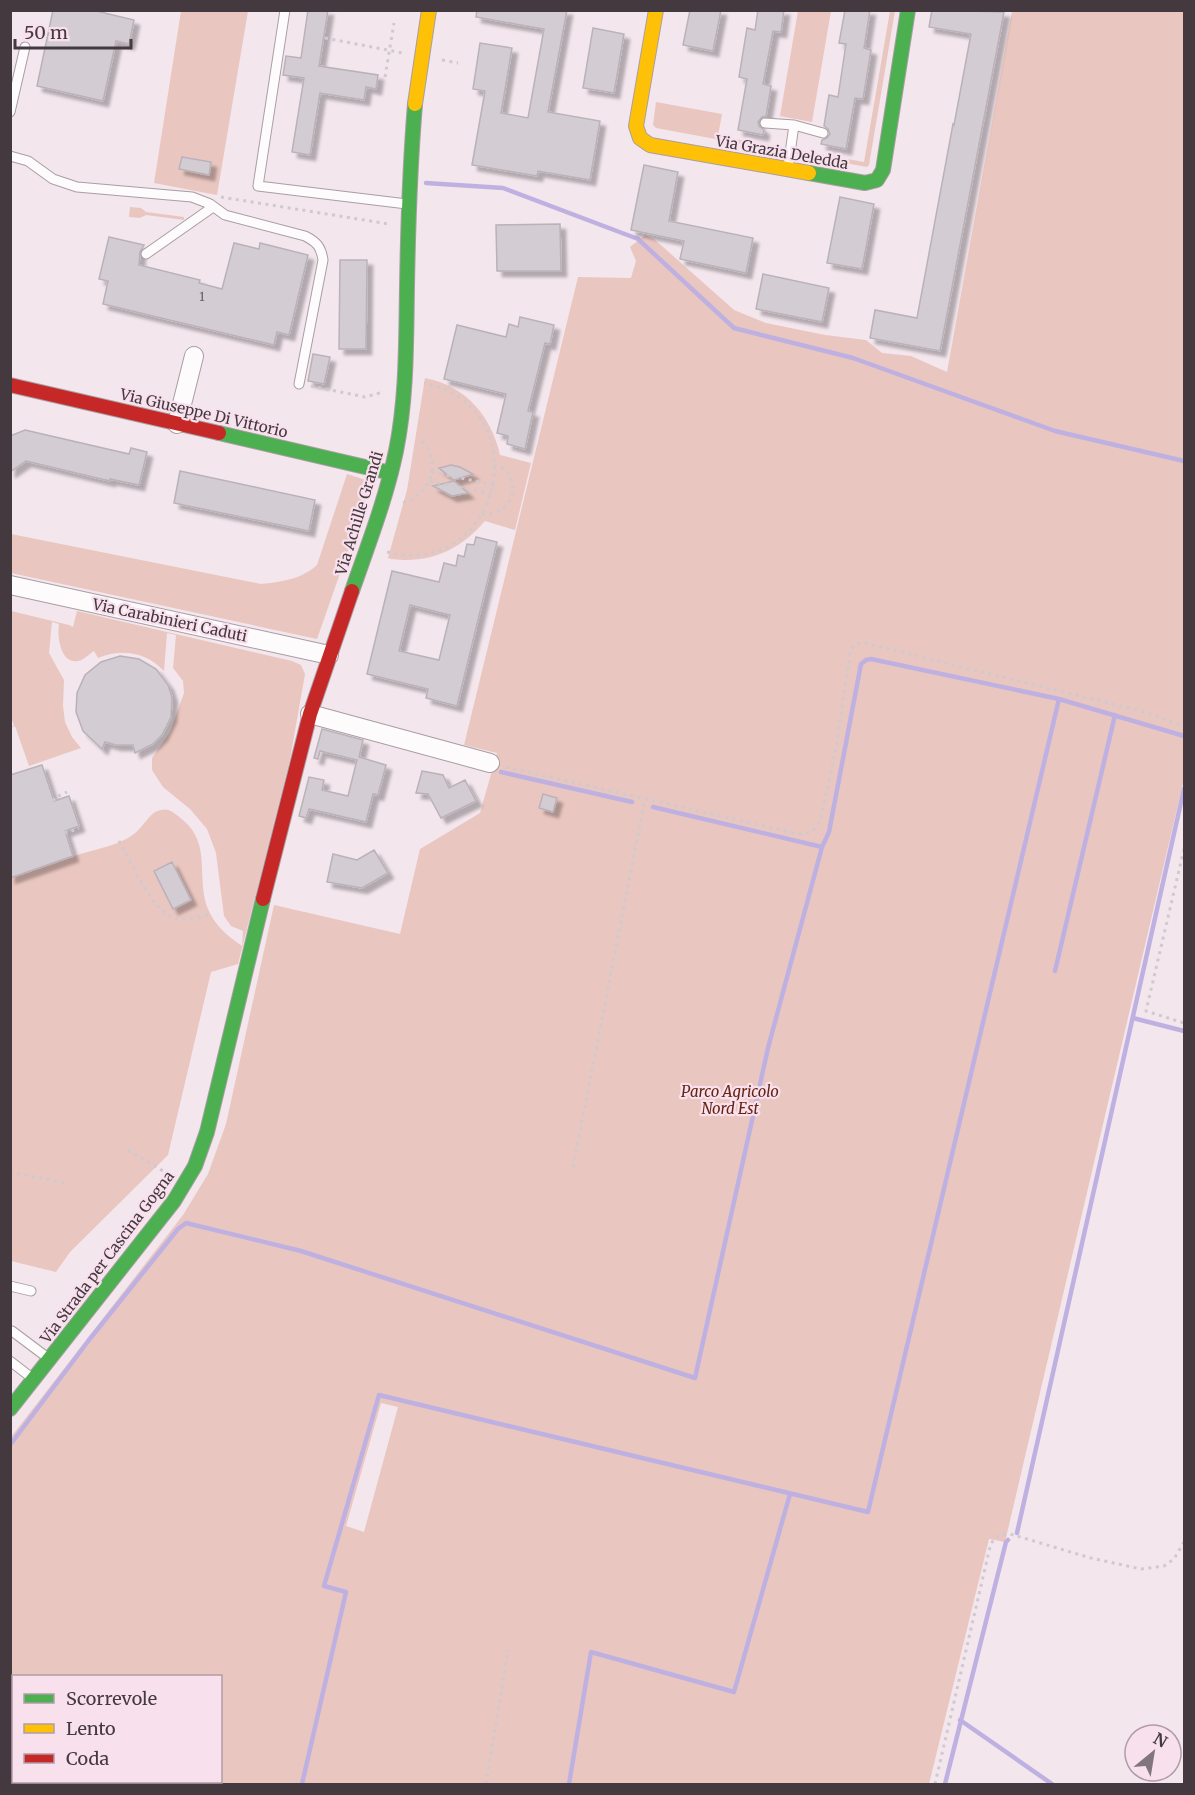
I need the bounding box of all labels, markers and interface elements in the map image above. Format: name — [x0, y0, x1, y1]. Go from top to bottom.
scale bar — [15, 12, 130, 50]
text: 50 m — [24, 21, 68, 44]
street label: Via Grazia Deledda — [713, 131, 850, 173]
house number: 1 — [199, 289, 205, 304]
street label: Via Giuseppe Di Vittorio — [117, 384, 290, 442]
street label: Via Achille Grandi — [331, 449, 387, 578]
street label: Via Carabinieri Caduti — [90, 594, 249, 646]
park label: Parco Agricolo Nord Est — [681, 1082, 779, 1118]
street label: Via Strada per Cascina Gogna — [35, 1167, 178, 1348]
legend — [12, 1675, 222, 1783]
text: Scorrevole — [66, 1687, 157, 1710]
text: Lento — [66, 1717, 116, 1740]
north arrow — [1123, 1723, 1183, 1783]
text: N — [1150, 1728, 1171, 1752]
text: Coda — [66, 1747, 110, 1770]

